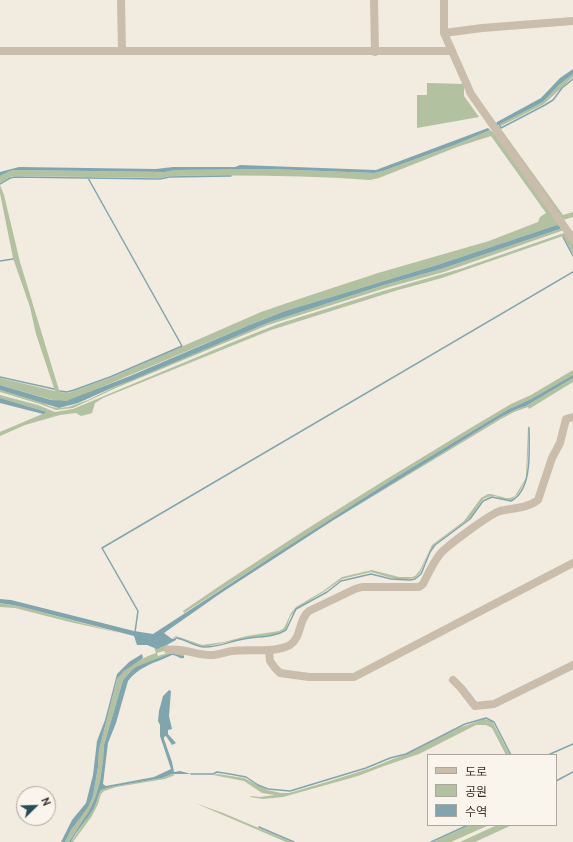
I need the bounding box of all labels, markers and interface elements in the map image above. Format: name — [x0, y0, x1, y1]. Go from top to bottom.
legend — [427, 754, 557, 826]
text: 도로 — [465, 764, 487, 779]
text: 공원 — [465, 784, 487, 799]
north arrow — [16, 786, 56, 826]
text: N — [38, 795, 54, 808]
text: 수역 — [465, 804, 487, 819]

